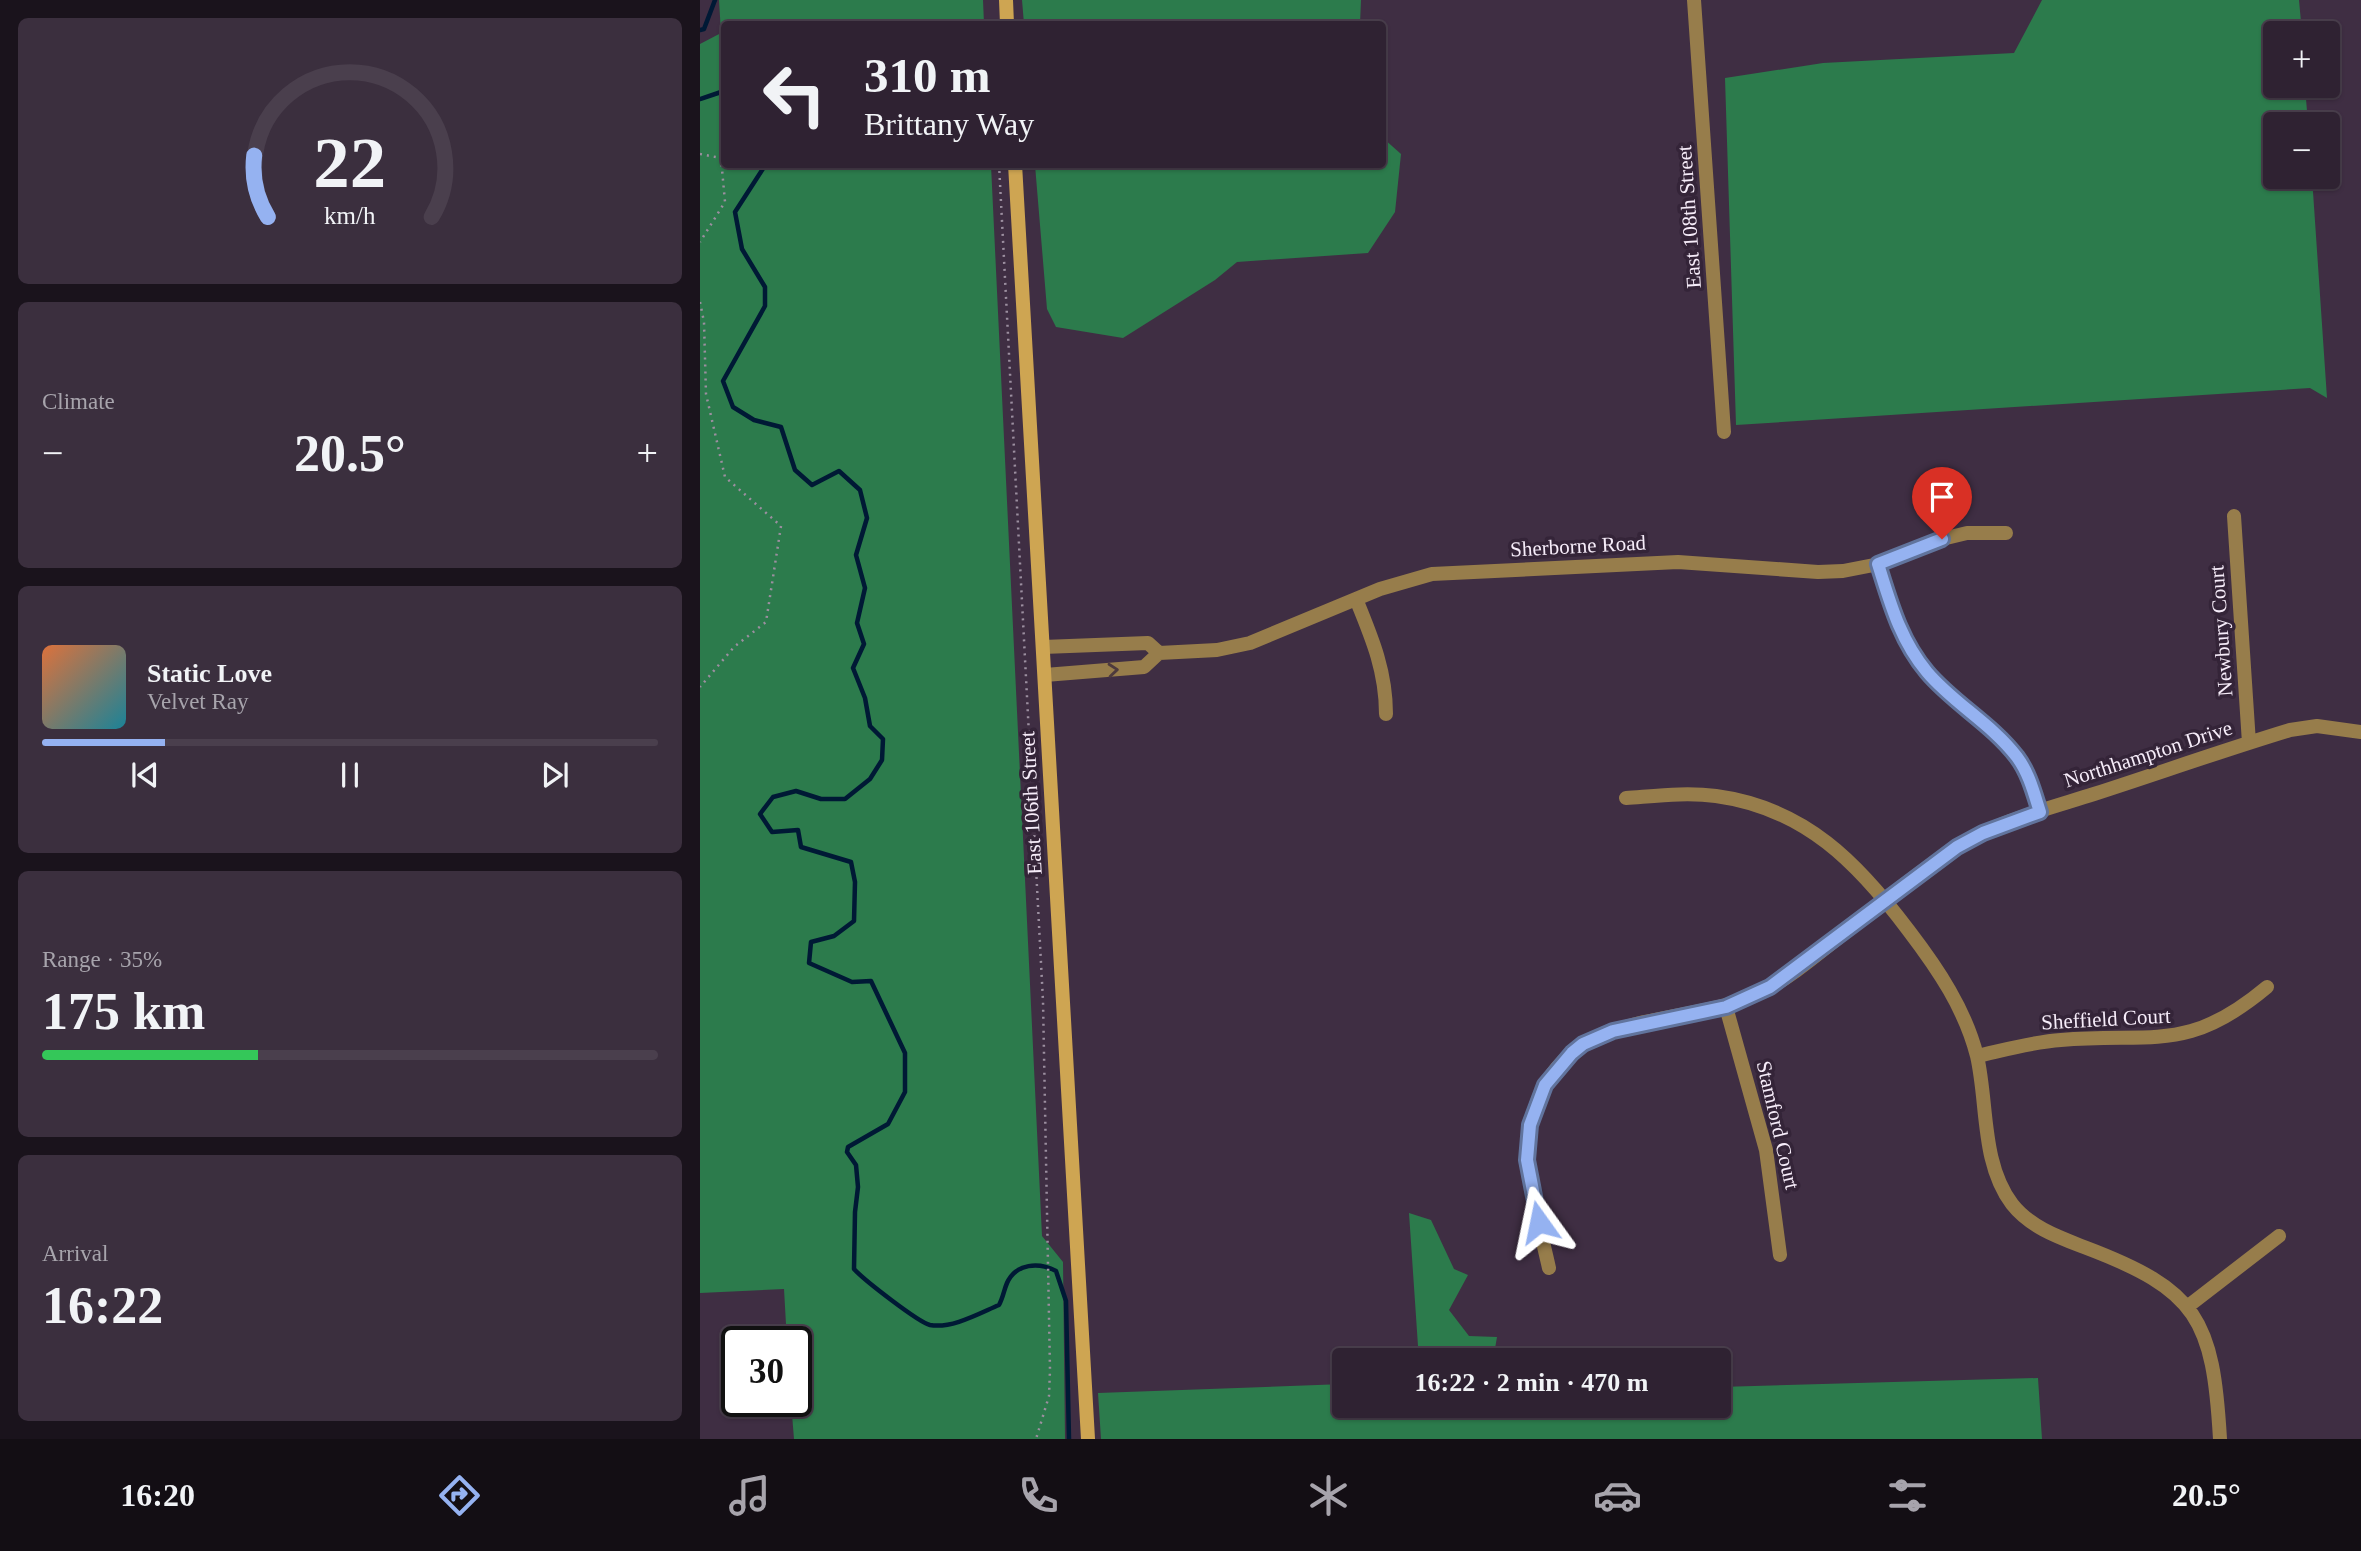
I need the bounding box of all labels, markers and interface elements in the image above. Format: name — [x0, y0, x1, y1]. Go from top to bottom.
map controls — [2263, 21, 2340, 189]
button: + — [2263, 21, 2340, 98]
text: 310 m — [864, 48, 991, 103]
icon: left — [749, 49, 840, 140]
text: Brittany Way — [864, 106, 1034, 142]
button: − — [2263, 112, 2340, 189]
text: 22 — [314, 122, 386, 203]
street label: East 108th Street — [1672, 144, 1706, 289]
text: km/h — [324, 202, 376, 229]
text: Climate — [42, 389, 115, 414]
text: 20.5° — [294, 425, 406, 482]
text: − — [42, 432, 63, 474]
text: + — [637, 432, 658, 474]
pin — [1912, 467, 1972, 539]
icon: arrive — [1923, 478, 1961, 516]
street label: Sherborne Road — [1510, 530, 1647, 562]
street label: Newbury Court — [2204, 565, 2238, 697]
text: Static Love — [147, 659, 272, 688]
one-way arrow — [1108, 663, 1119, 678]
text: Velvet Ray — [147, 689, 249, 714]
street label: Northhampton Drive — [2061, 715, 2235, 793]
street label: East 106th Street — [1015, 731, 1047, 875]
icon: previous — [126, 756, 164, 794]
icon: pause — [331, 756, 369, 794]
icon: next — [536, 756, 574, 794]
text: Range · 35% — [42, 947, 162, 972]
text: 175 km — [42, 983, 205, 1040]
street label: Sheffield Court — [2041, 1004, 2172, 1034]
street label: Stamford Court — [1752, 1058, 1804, 1192]
position arrow — [1502, 1185, 1576, 1259]
text: Arrival — [42, 1241, 108, 1266]
text: 16:22 — [42, 1277, 163, 1334]
speed limit sign: 30 — [721, 1326, 812, 1417]
text: 16:22 · 2 min · 470 m — [1415, 1368, 1649, 1397]
icon: directions — [435, 1471, 484, 1520]
icon: music — [725, 1471, 774, 1520]
icon: phone — [1014, 1471, 1063, 1520]
icon: climate — [1304, 1471, 1353, 1520]
icon: car — [1593, 1471, 1642, 1520]
icon: filters — [1883, 1471, 1932, 1520]
text: 16:20 — [120, 1477, 195, 1513]
text: 20.5° — [2172, 1477, 2241, 1513]

